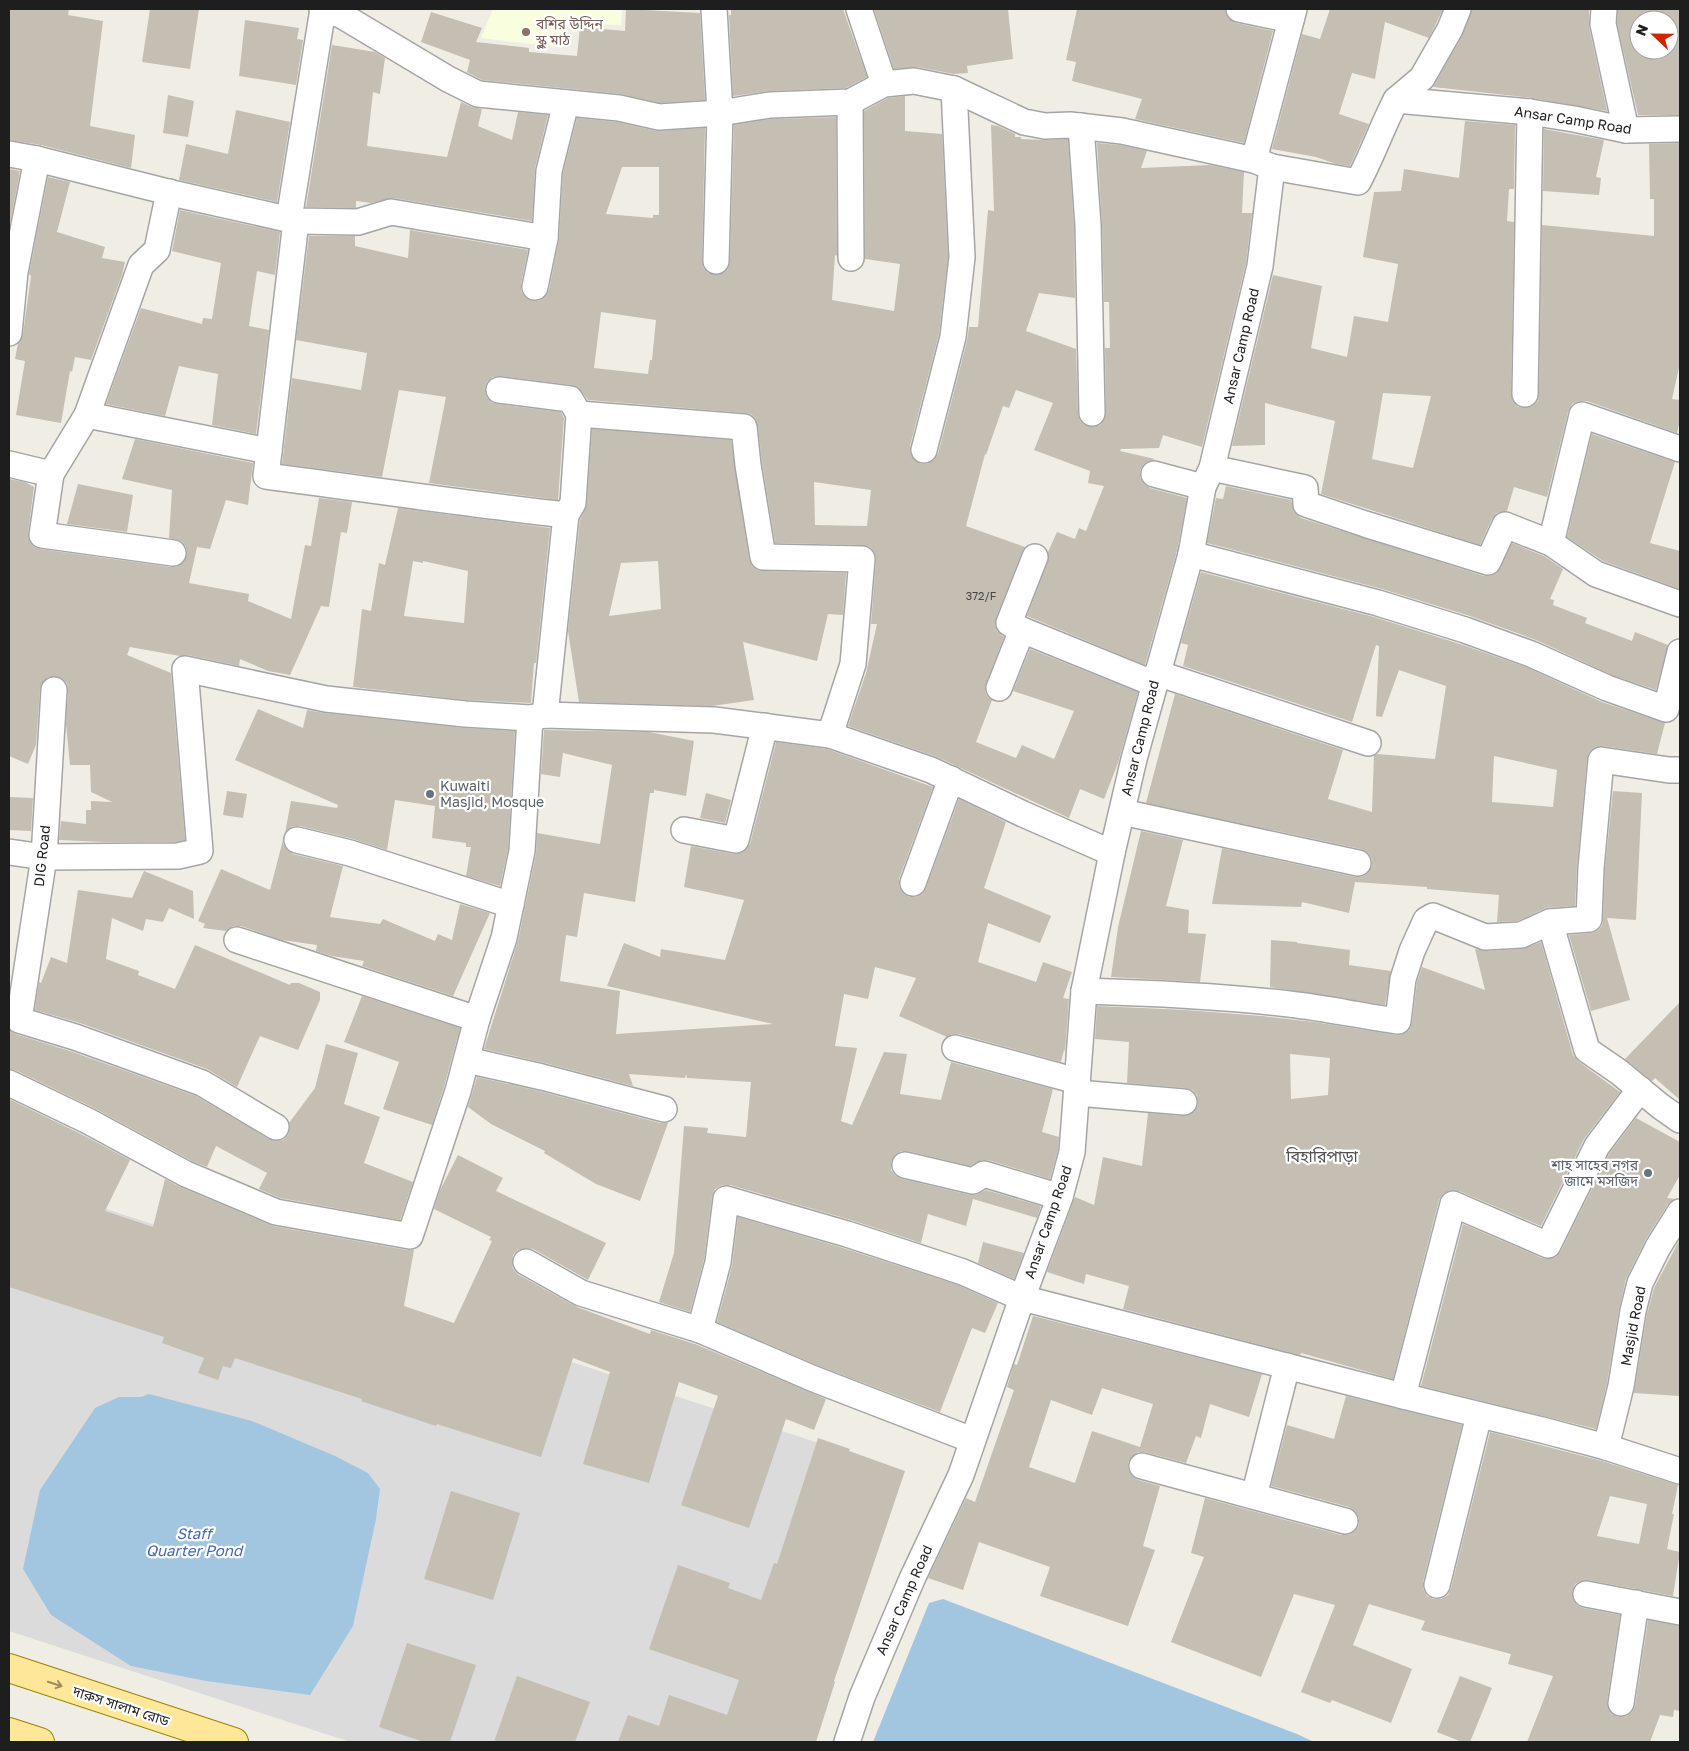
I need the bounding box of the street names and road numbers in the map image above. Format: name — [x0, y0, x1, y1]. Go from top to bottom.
street label: Ansar Camp Road — [1513, 102, 1633, 137]
street label: Ansar Camp Road — [1219, 286, 1262, 406]
street label: Ansar Camp Road — [1117, 678, 1162, 797]
street label: DIG Road — [30, 824, 53, 888]
street label: Ansar Camp Road — [1020, 1163, 1075, 1281]
street label: Masjid Road — [1616, 1284, 1649, 1367]
street label: Ansar Camp Road — [872, 1542, 935, 1657]
street label: দারুস সালাম রোড — [70, 1682, 172, 1729]

